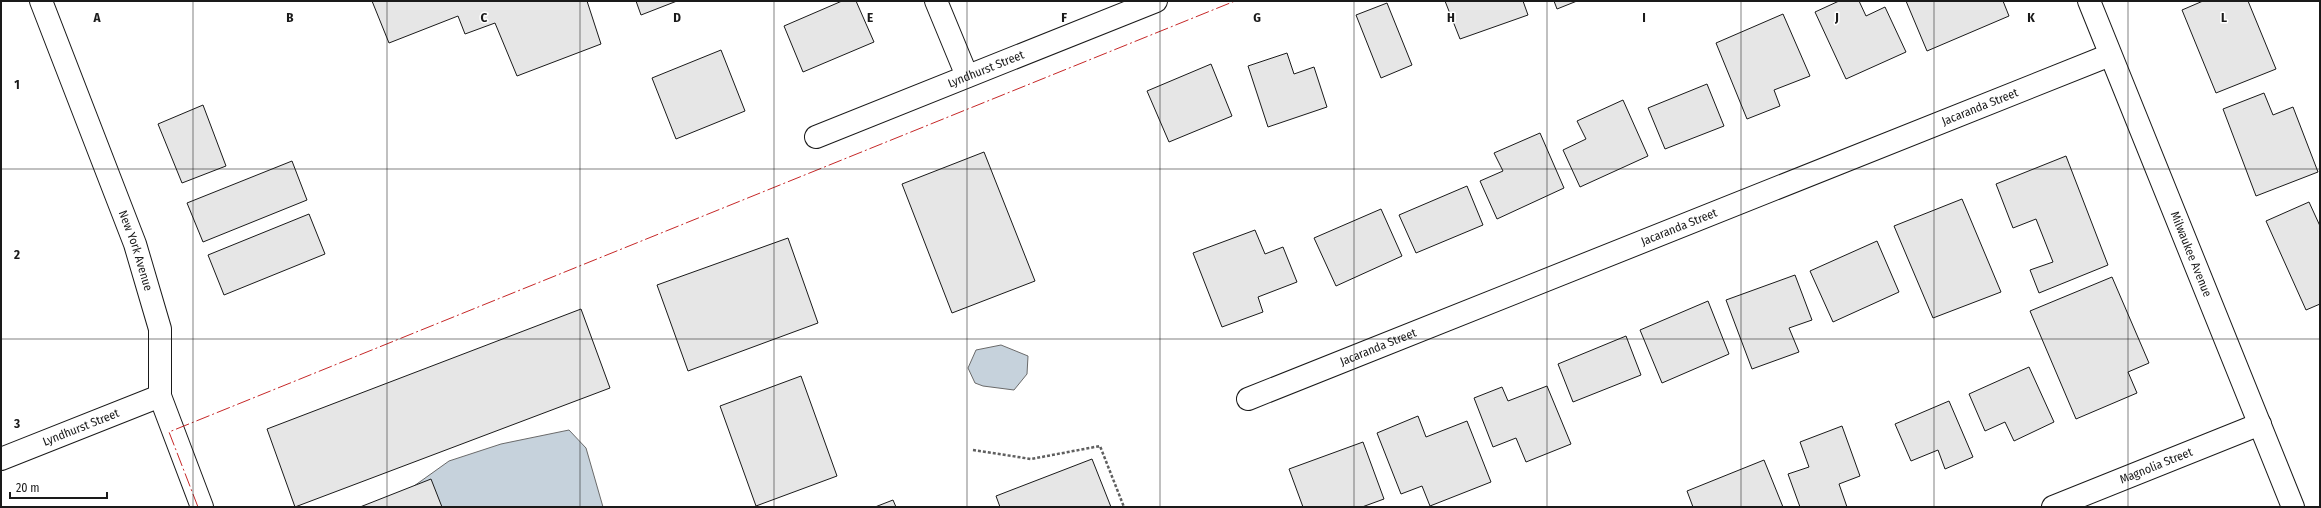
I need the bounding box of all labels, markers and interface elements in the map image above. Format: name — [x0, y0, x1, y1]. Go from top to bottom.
text: A — [92, 10, 101, 25]
text: B — [286, 10, 294, 25]
text: C — [481, 10, 488, 25]
text: D — [673, 10, 681, 25]
text: E — [867, 10, 873, 25]
text: F — [1061, 10, 1067, 25]
text: G — [1253, 10, 1261, 25]
text: H — [1447, 10, 1455, 25]
text: I — [1642, 10, 1646, 25]
text: J — [1834, 10, 1839, 25]
text: K — [2027, 10, 2035, 25]
text: L — [2221, 10, 2227, 25]
street label: Lyndhurst Street — [946, 48, 1026, 91]
text: 1 — [14, 77, 20, 92]
street label: Jacaranda Street — [1940, 85, 2020, 128]
street label: Jacaranda Street — [1639, 206, 1719, 249]
street label: New York Avenue — [116, 208, 155, 293]
street label: Milwaukee Avenue — [2168, 209, 2215, 299]
text: 2 — [13, 247, 20, 262]
street label: Jacaranda Street — [1338, 326, 1418, 369]
street label: Lyndhurst Street — [41, 406, 121, 449]
text: 3 — [13, 416, 20, 431]
street label: Magnolia Street — [2118, 445, 2194, 487]
scale bar — [10, 474, 107, 500]
text: 20 m — [16, 481, 40, 495]

